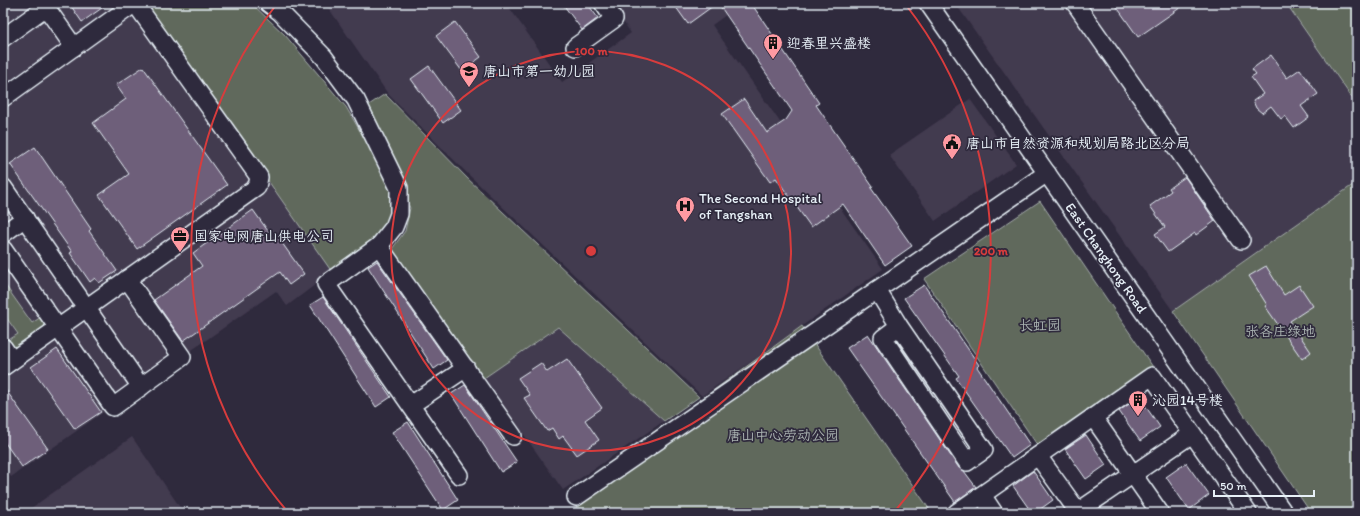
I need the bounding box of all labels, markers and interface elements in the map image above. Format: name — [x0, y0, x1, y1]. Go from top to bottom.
building icon: 迎春里兴盛楼 — [762, 32, 784, 60]
place label: 迎春里兴盛楼 — [787, 35, 871, 52]
text: 100 m — [574, 44, 608, 58]
school or university icon: 唐山市第一幼儿园 — [458, 60, 480, 88]
place label: 唐山市第一幼儿园 — [483, 63, 595, 80]
public building icon: 唐山市自然资源和规划局路北区分局 — [941, 132, 963, 160]
place label: 唐山市自然资源和规划局路北区分局 — [966, 135, 1190, 152]
place label: The Second Hospital of Tangshan — [699, 190, 822, 223]
hospital icon: The Second Hospital of Tangshan — [674, 195, 696, 223]
street label: East Changhong Road — [1062, 200, 1151, 317]
office icon: 国家电网唐山供电公司 — [169, 225, 191, 253]
place label: 国家电网唐山供电公司 — [194, 228, 334, 245]
centre of rings — [584, 244, 598, 258]
text: 200 m — [974, 244, 1009, 258]
park label: 长虹园 — [1019, 317, 1061, 334]
park label: 张各庄绿地 — [1245, 323, 1315, 340]
building icon: 沁园14号楼 — [1127, 389, 1149, 417]
place label: 沁园14号楼 — [1152, 392, 1223, 409]
park label: 唐山中心劳动公园 — [727, 427, 839, 444]
scale bar — [1214, 472, 1314, 498]
text: 50 m — [1220, 479, 1246, 493]

